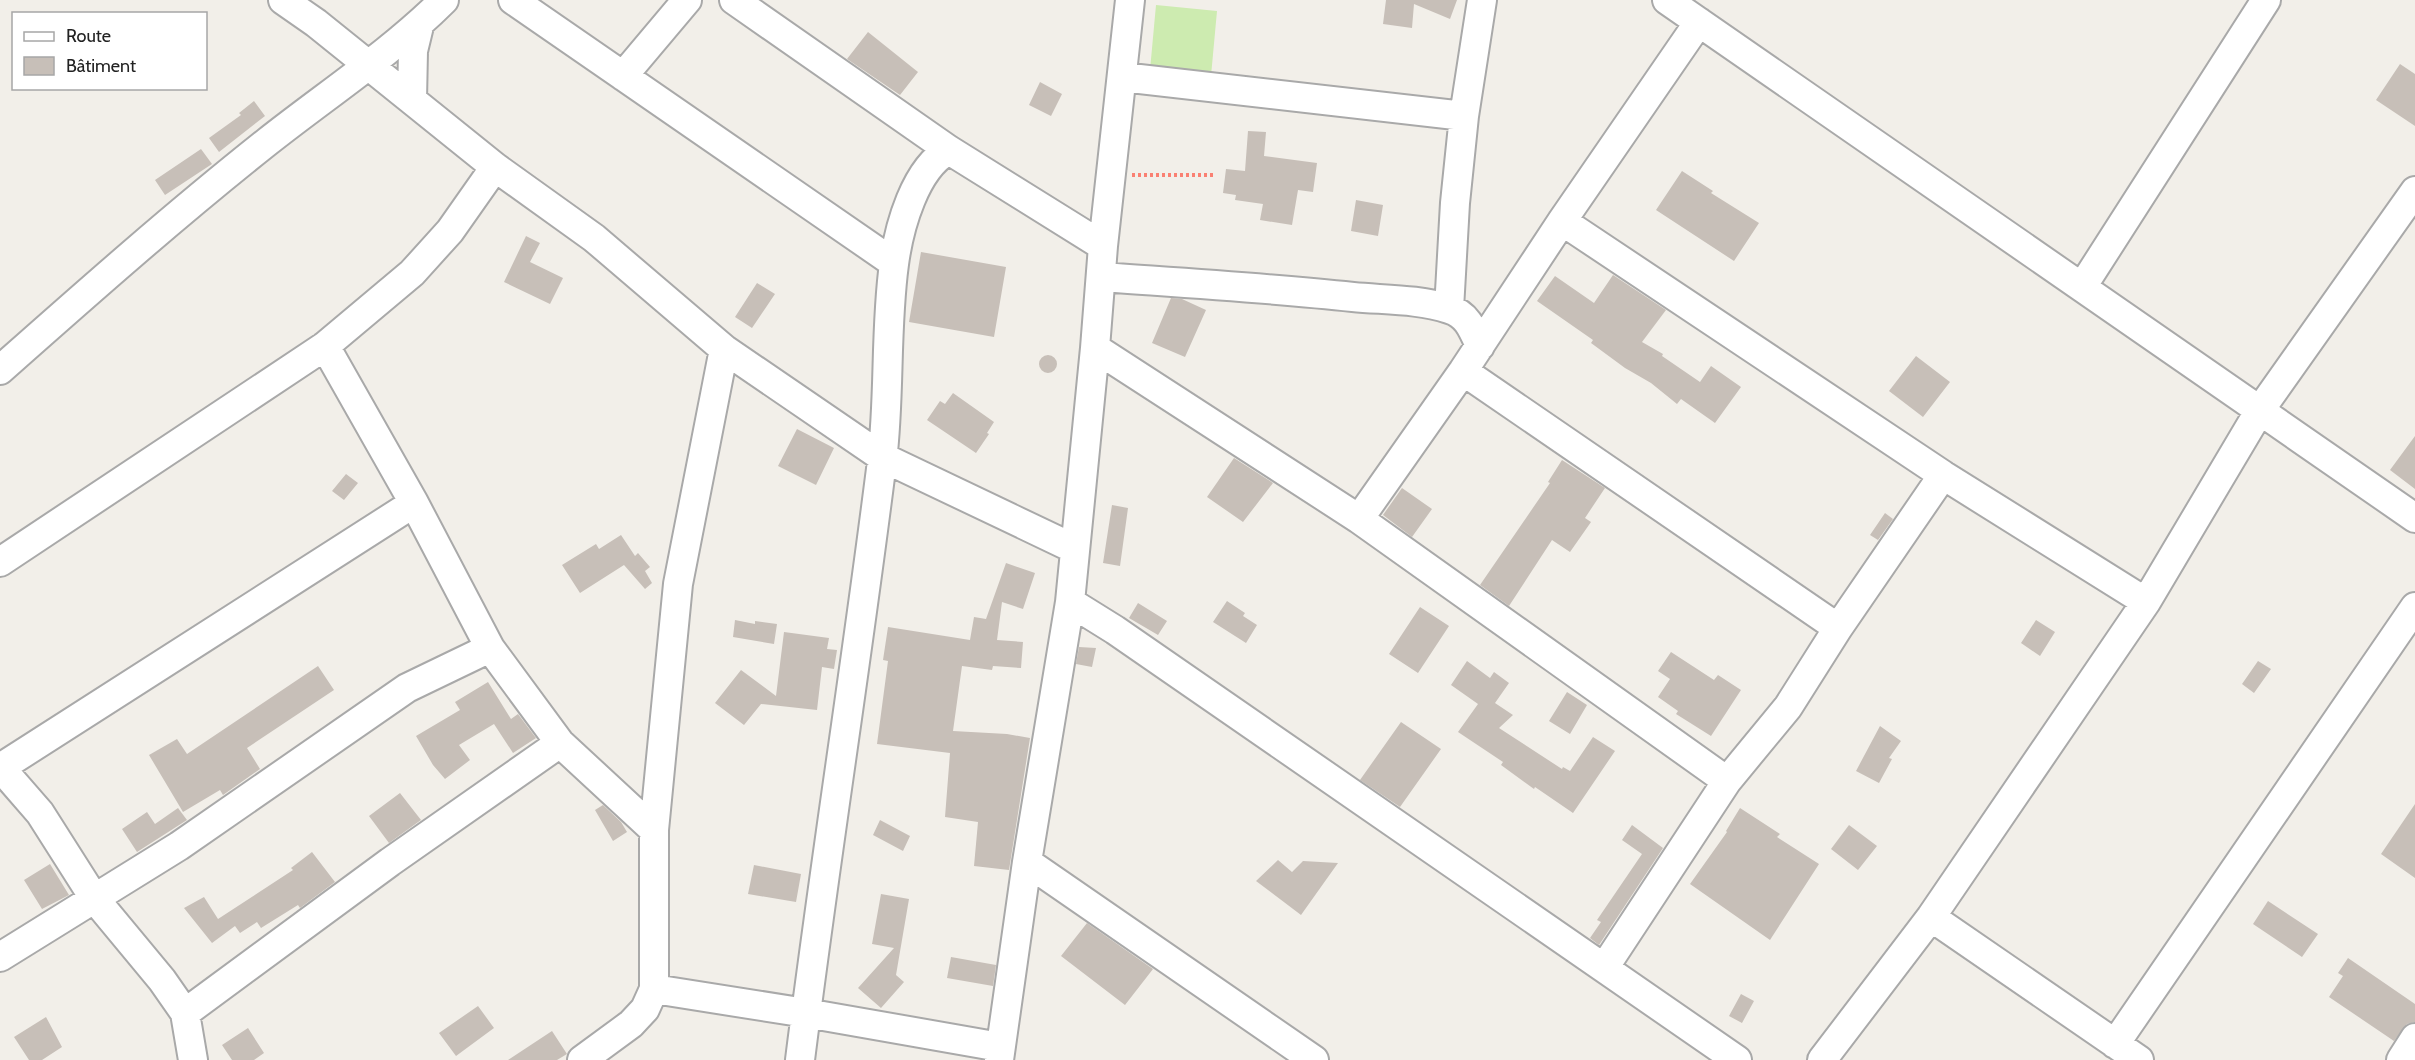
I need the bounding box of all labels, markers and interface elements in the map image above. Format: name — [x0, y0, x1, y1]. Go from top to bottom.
legend — [12, 12, 207, 90]
text: Route — [66, 25, 111, 47]
text: Bâtiment — [66, 55, 136, 77]

